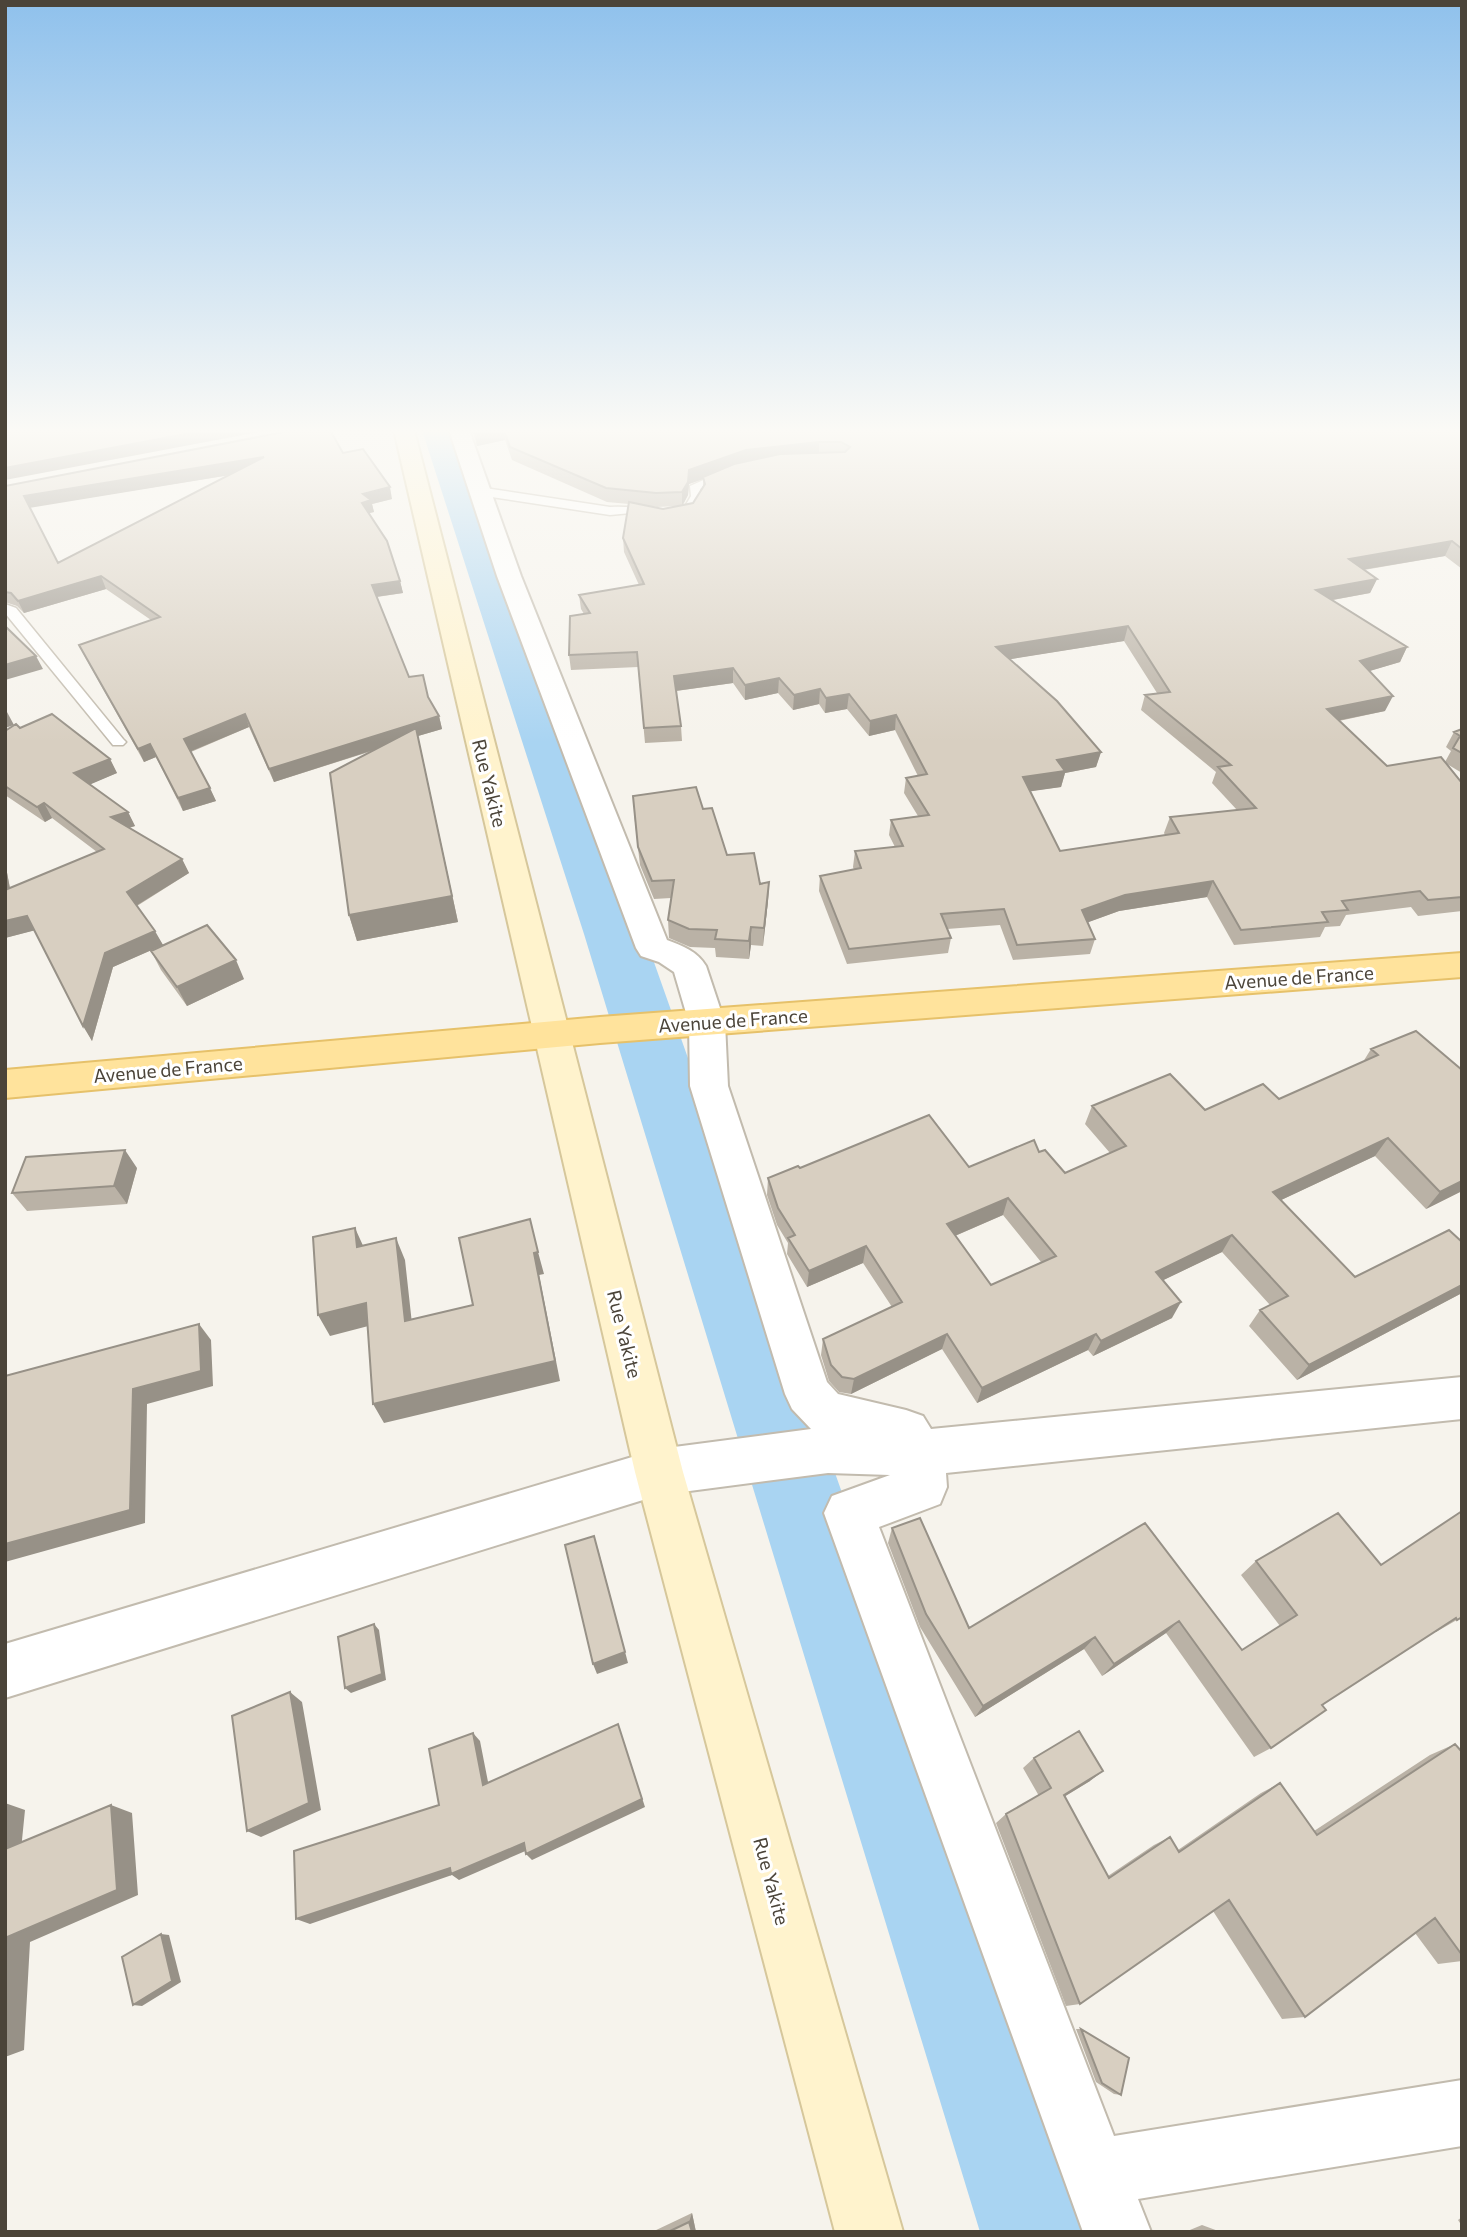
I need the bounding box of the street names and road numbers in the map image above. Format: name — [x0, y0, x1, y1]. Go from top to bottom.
street label: Rue Yakite — [468, 736, 512, 830]
street label: Avenue de France — [1223, 960, 1375, 994]
street label: Avenue de France — [657, 1003, 809, 1037]
street label: Avenue de France — [92, 1051, 244, 1087]
street label: Rue Yakite — [603, 1287, 647, 1381]
street label: Rue Yakite — [749, 1834, 795, 1928]

